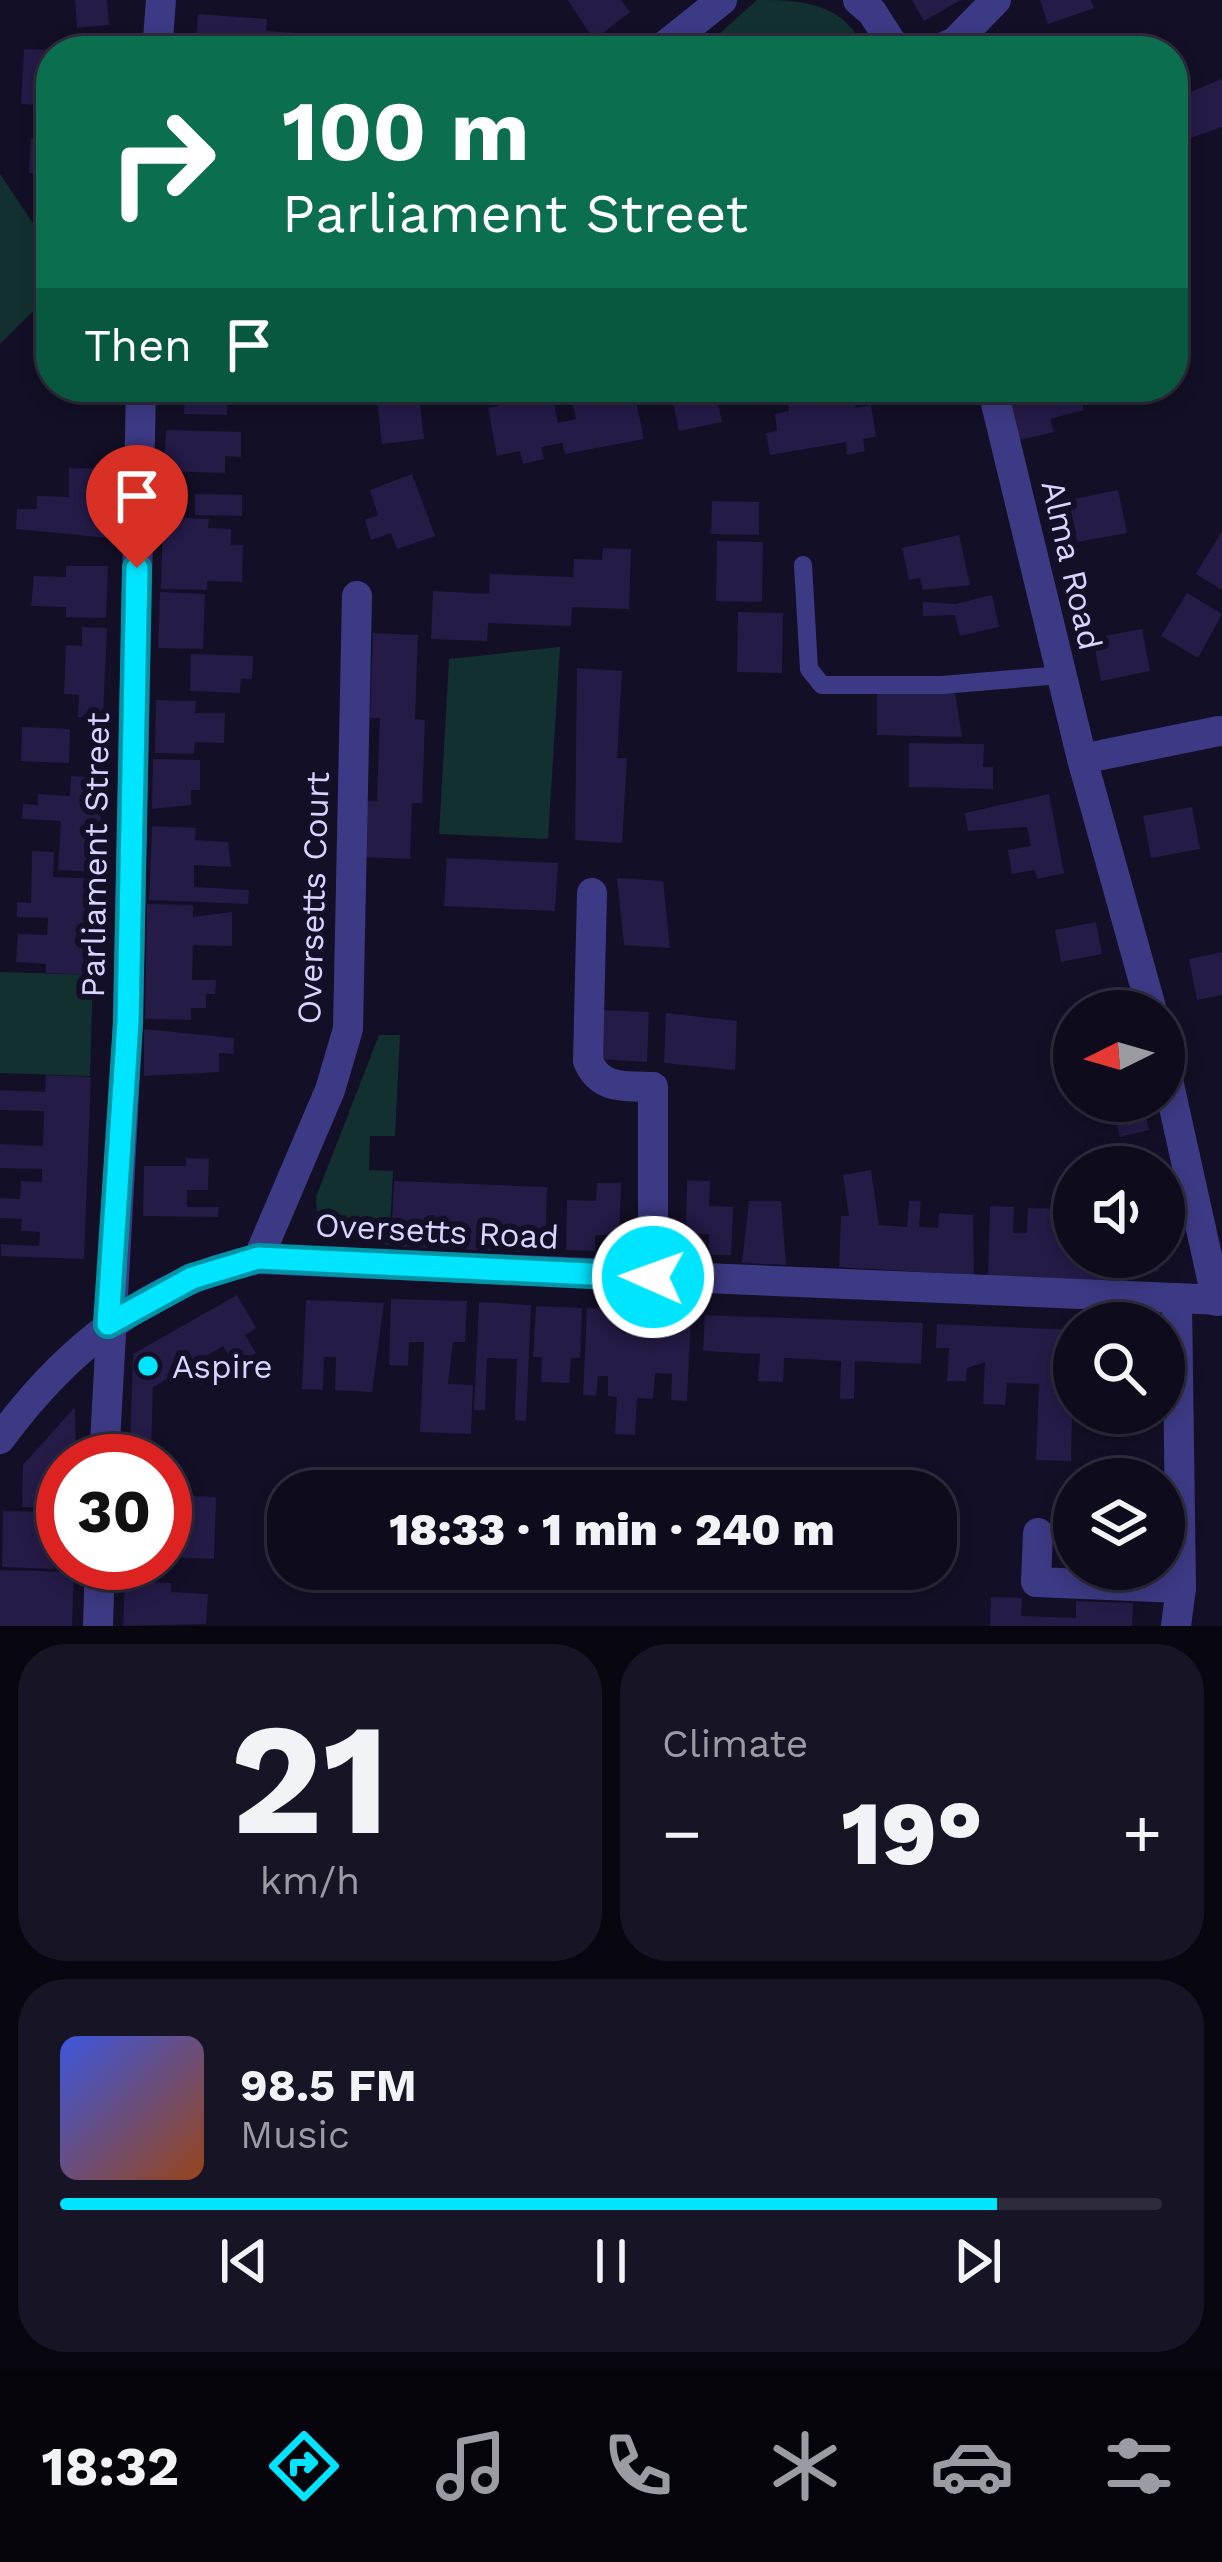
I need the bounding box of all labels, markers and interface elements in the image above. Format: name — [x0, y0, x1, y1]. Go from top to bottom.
text: 100 m — [282, 82, 529, 180]
icon: right — [84, 84, 240, 240]
text: Parliament Street — [282, 182, 748, 245]
icon: arrive — [216, 312, 282, 378]
text: Then — [84, 319, 192, 372]
pin — [86, 445, 188, 568]
icon: arrive — [104, 463, 170, 529]
street label: Alma Road — [1034, 476, 1110, 654]
street label: Parliament Street — [73, 712, 117, 998]
street label: Oversetts Court — [289, 771, 337, 1025]
north arrow — [1053, 990, 1185, 1122]
map controls — [1053, 990, 1185, 1590]
button: sound — [1053, 1146, 1185, 1278]
street label: Oversetts Road — [314, 1205, 560, 1257]
position arrow — [590, 1214, 716, 1340]
button: search — [1053, 1302, 1185, 1434]
place label: Aspire — [172, 1347, 272, 1386]
marker: Aspire — [135, 1353, 161, 1379]
speed limit sign: 30 — [36, 1434, 192, 1590]
button: layers — [1053, 1458, 1185, 1590]
text: 18:33 · 1 min · 240 m — [389, 1503, 835, 1556]
text: 21 — [230, 1688, 390, 1871]
text: Climate — [662, 1721, 808, 1766]
text: 19° — [841, 1780, 983, 1886]
text: − — [662, 1795, 702, 1872]
text: + — [1122, 1795, 1162, 1872]
text: km/h — [260, 1858, 360, 1903]
text: 98.5 FM — [240, 2059, 417, 2112]
text: Music — [240, 2112, 350, 2157]
icon: previous — [211, 2228, 277, 2294]
icon: pause — [578, 2228, 644, 2294]
icon: next — [945, 2228, 1011, 2294]
icon: directions — [262, 2424, 346, 2508]
icon: music — [429, 2424, 513, 2508]
icon: phone — [596, 2424, 680, 2508]
icon: climate — [763, 2424, 847, 2508]
icon: car — [930, 2424, 1014, 2508]
icon: filters — [1097, 2424, 1181, 2508]
text: 18:32 — [41, 2435, 179, 2498]

